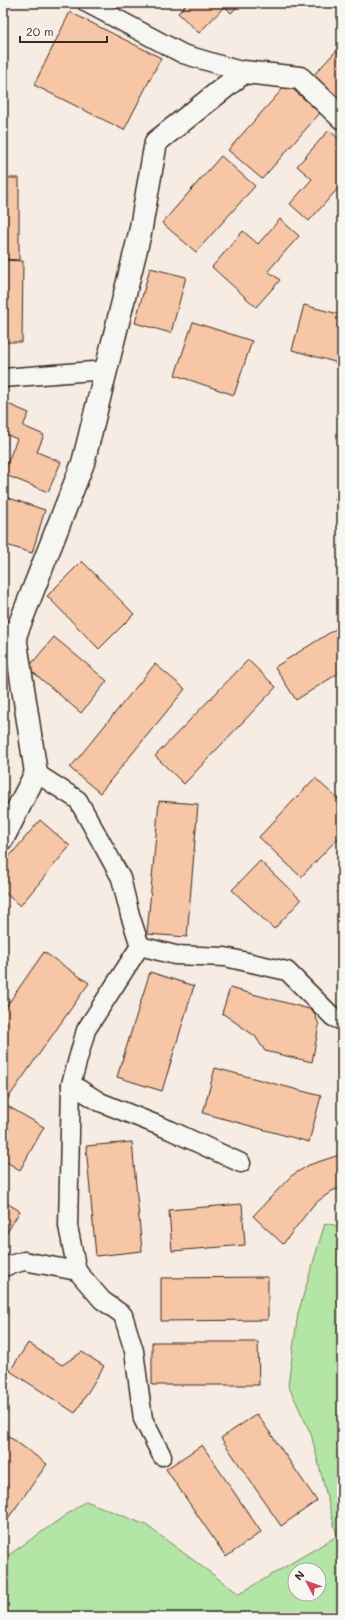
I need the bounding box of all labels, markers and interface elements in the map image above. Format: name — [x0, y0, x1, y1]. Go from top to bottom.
scale bar — [20, 18, 107, 44]
text: 20 m — [26, 23, 54, 39]
north arrow — [287, 1562, 327, 1602]
text: N — [291, 1567, 307, 1583]

